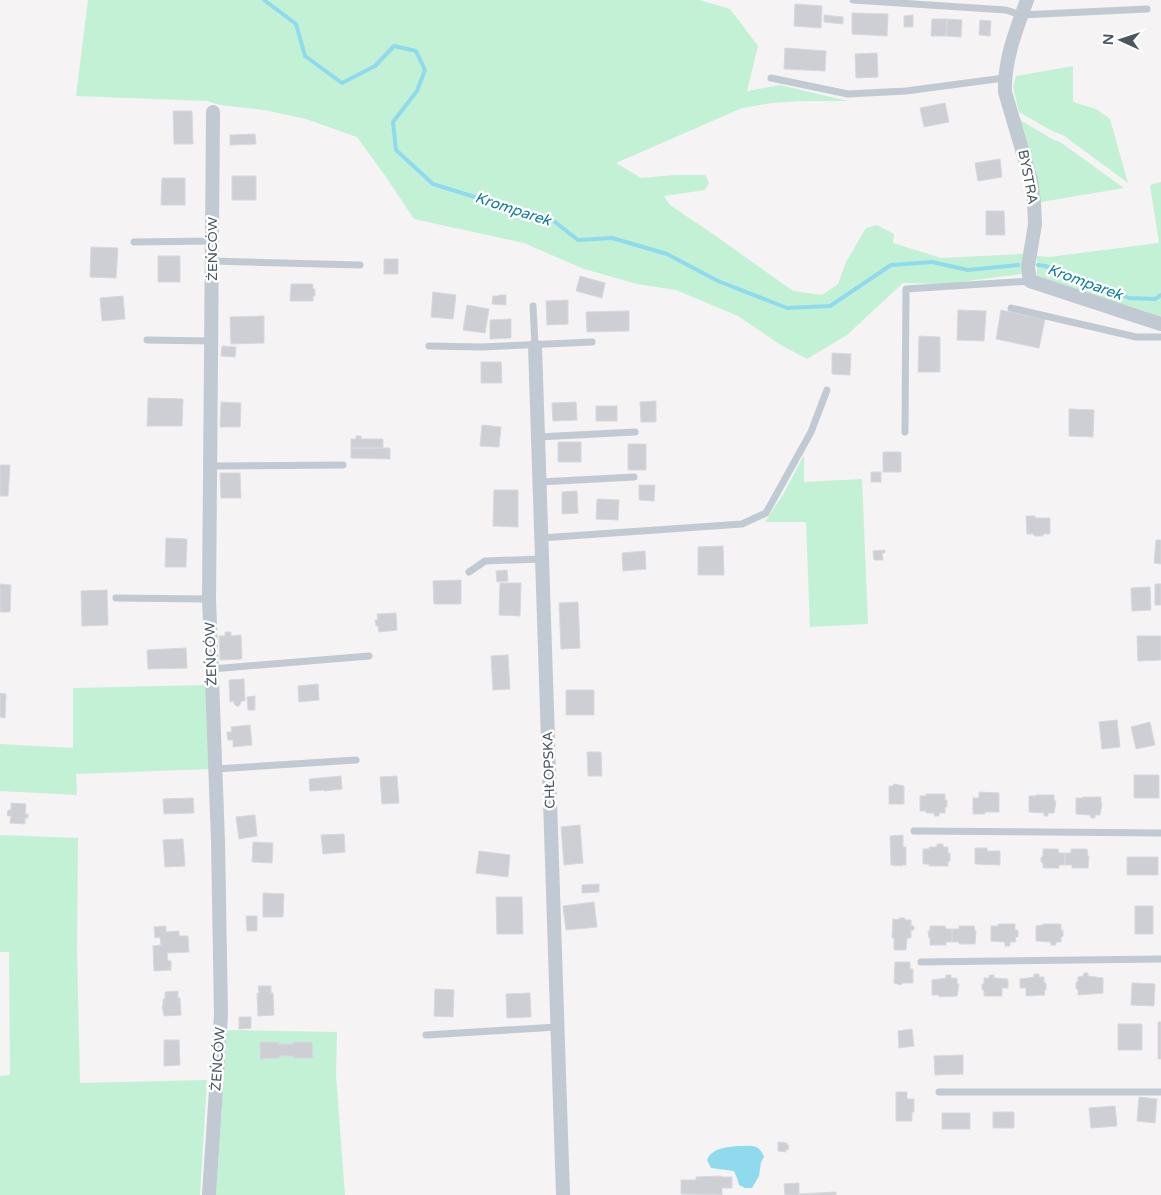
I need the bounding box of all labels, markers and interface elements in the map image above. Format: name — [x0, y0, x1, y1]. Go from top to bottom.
north arrow — [1096, 15, 1146, 65]
text: N — [1100, 33, 1117, 45]
street label: BYSTRA — [1014, 148, 1042, 206]
water label: Kromparek — [473, 188, 555, 230]
street label: ŻEŃCÓW — [204, 217, 221, 281]
water label: Kromparek — [1045, 260, 1127, 305]
street label: ŻEŃCÓW — [201, 622, 221, 686]
street label: CHŁOPSKA — [539, 731, 559, 809]
street label: ŻEŃCÓW — [207, 1026, 229, 1092]

